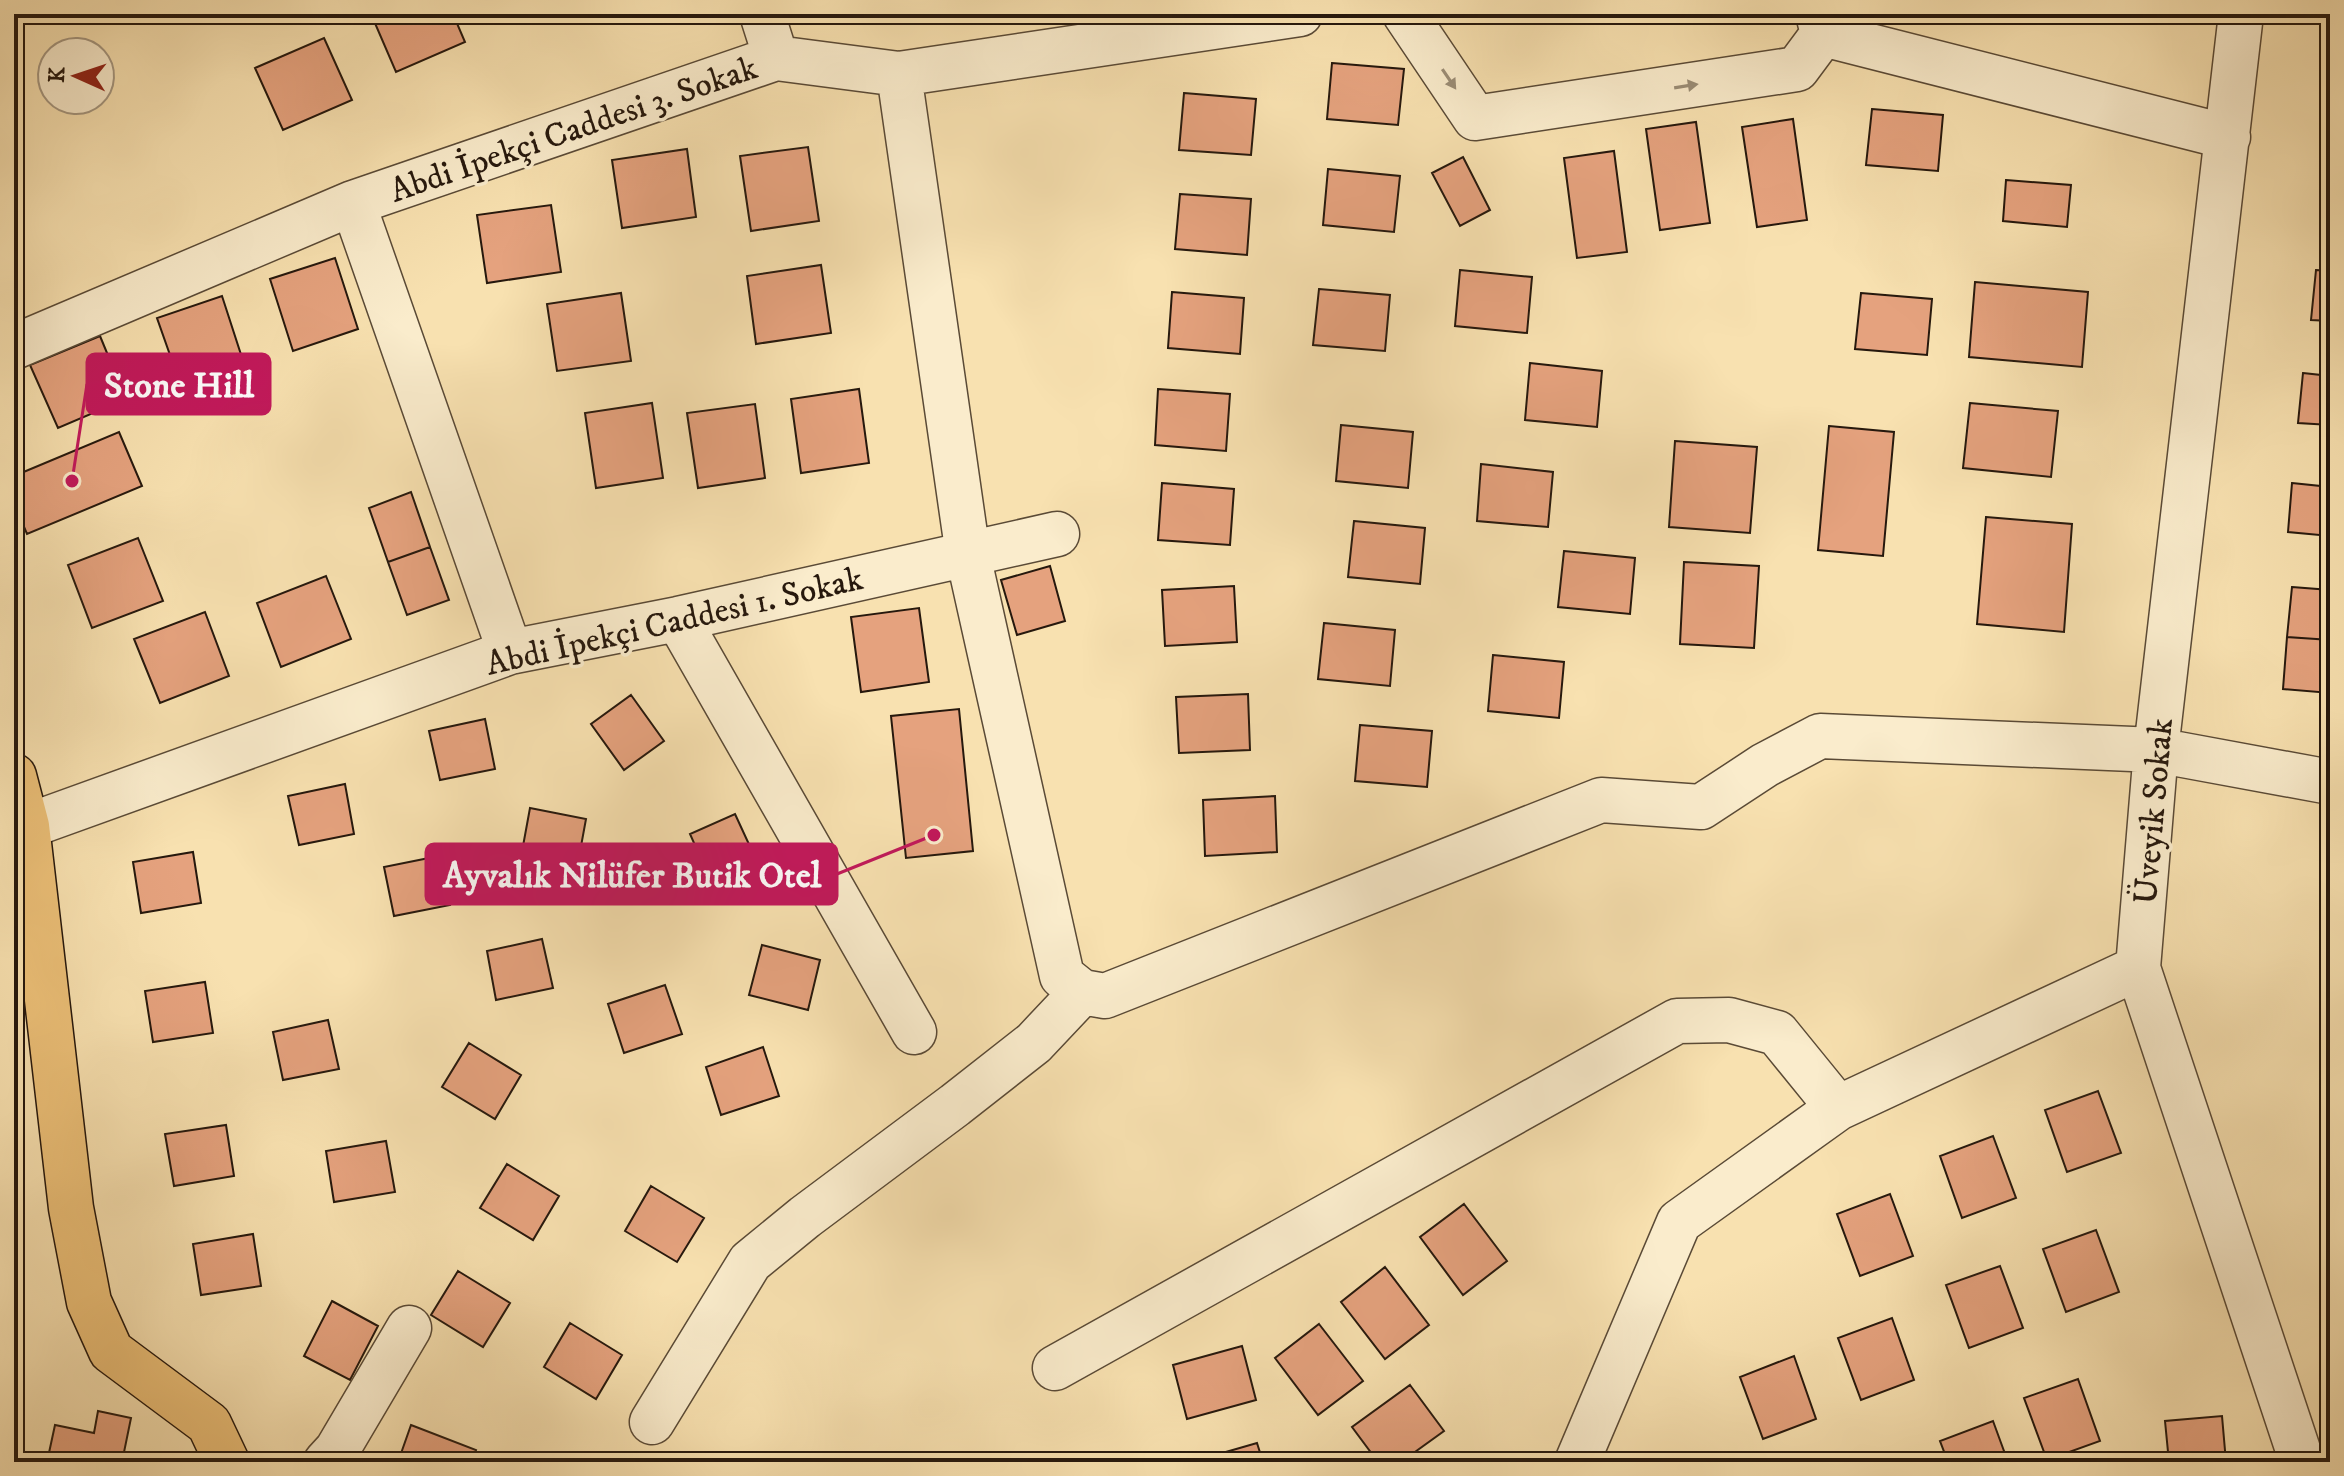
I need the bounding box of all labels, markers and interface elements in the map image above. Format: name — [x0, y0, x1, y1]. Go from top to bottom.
north arrow — [36, 36, 116, 116]
street label: Abdi İpekçi Caddesi 3. Sokak — [384, 47, 763, 213]
text: K — [44, 66, 71, 83]
one-way arrow — [1441, 68, 1456, 89]
one-way arrow — [1673, 79, 1698, 92]
callout: Stone Hill — [87, 354, 270, 414]
text: Stone Hill — [104, 364, 255, 409]
street label: Abdi İpekçi Caddesi 1. Sokak — [482, 558, 867, 686]
street label: Üveyik Sokak — [2125, 716, 2183, 906]
callout: Ayvalık Nilüfer Butik Otel — [426, 844, 837, 904]
text: Ayvalık Nilüfer Butik Otel — [442, 854, 823, 899]

